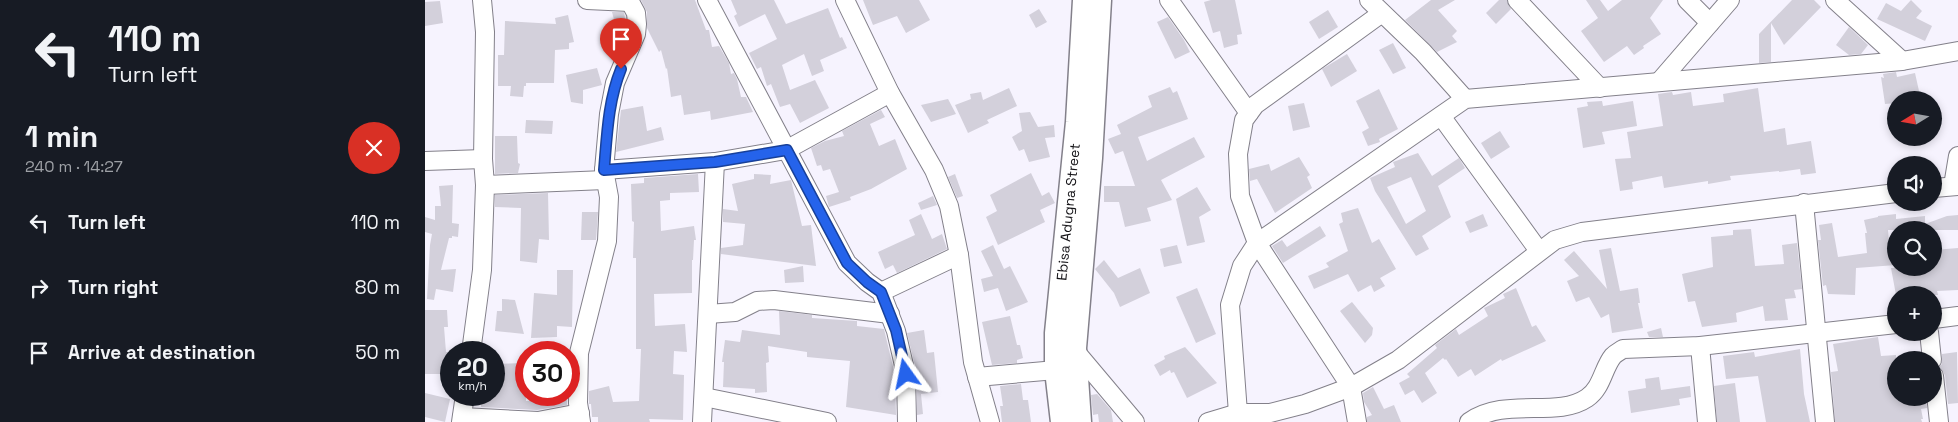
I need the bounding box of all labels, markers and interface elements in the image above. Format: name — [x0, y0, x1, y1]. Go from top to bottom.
text: 110 m — [108, 17, 201, 61]
pin — [600, 18, 642, 69]
icon: left — [25, 20, 90, 85]
icon: arrive — [607, 25, 635, 53]
text: Turn left — [108, 60, 198, 88]
north arrow — [1887, 91, 1943, 146]
map controls — [1887, 91, 1942, 406]
text: 1 min — [25, 117, 98, 156]
button: close — [348, 122, 400, 174]
street label: Ebisa Adugna Street — [1052, 143, 1084, 281]
text: 240 m · 14:27 — [25, 156, 123, 177]
button: sound — [1887, 156, 1942, 211]
icon: left — [25, 209, 53, 237]
text: Turn left — [68, 210, 146, 235]
text: 110 m — [351, 210, 400, 235]
button: search — [1887, 221, 1942, 276]
icon: right — [25, 274, 53, 302]
text: Turn right — [68, 275, 158, 300]
text: 80 m — [355, 275, 400, 300]
button: + — [1887, 286, 1942, 341]
icon: arrive — [25, 339, 53, 367]
text: Arrive at destination — [68, 340, 256, 365]
text: 50 m — [355, 340, 400, 365]
speed limit sign: 30 — [515, 341, 580, 406]
position arrow — [879, 347, 931, 399]
text: 20 — [457, 351, 488, 383]
button: − — [1887, 351, 1942, 406]
text: km/h — [458, 378, 487, 394]

